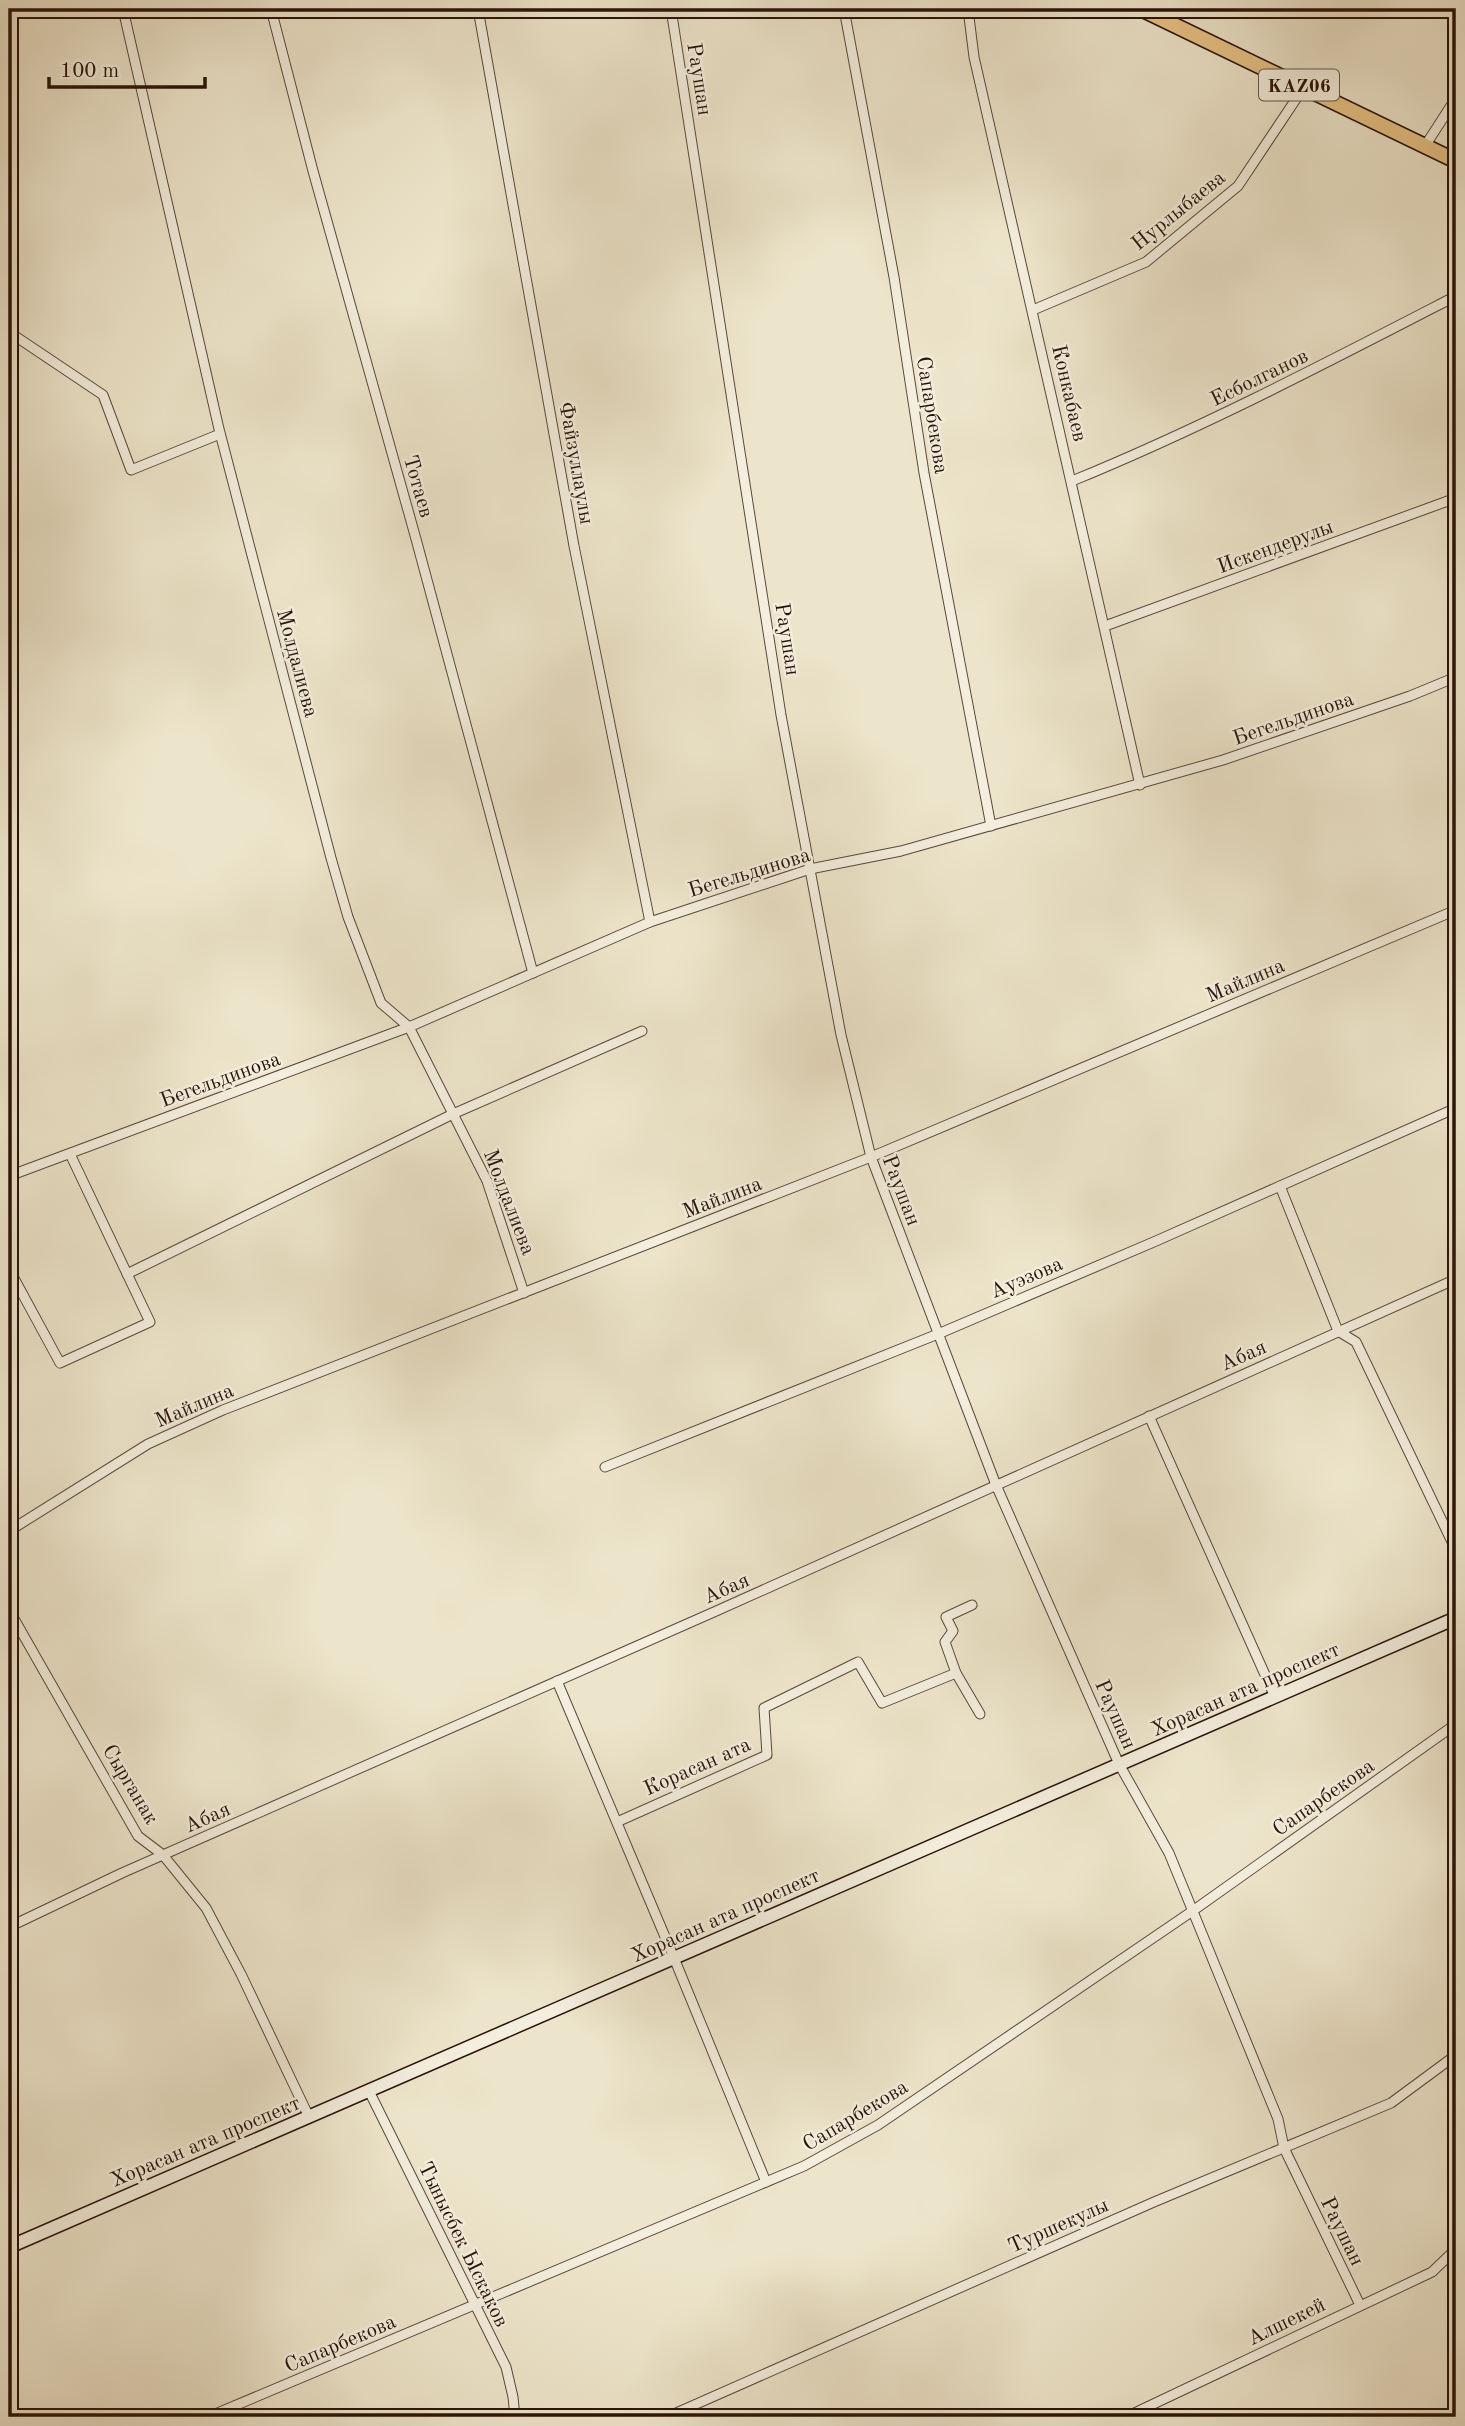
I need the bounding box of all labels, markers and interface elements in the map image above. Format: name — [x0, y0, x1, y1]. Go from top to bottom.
street label: Раушан — [682, 41, 715, 117]
scale bar — [49, 46, 205, 90]
text: 100 m — [60, 61, 119, 82]
road number: KAZ06 — [1259, 69, 1339, 100]
street label: Нурлыбаева — [1128, 167, 1230, 255]
street label: Конкабаев — [1047, 343, 1090, 444]
street label: Есболганов — [1207, 346, 1312, 411]
street label: Сапарбекова — [912, 355, 951, 475]
street label: Файзуллаулы — [554, 400, 597, 526]
street label: Тотаев — [399, 453, 436, 520]
street label: Искендерулы — [1215, 517, 1336, 578]
street label: Раушан — [770, 601, 803, 677]
street label: Молдалиева — [272, 607, 321, 720]
street label: Бегельдинова — [1230, 689, 1357, 750]
street label: Бегельдинова — [686, 845, 813, 902]
street label: Майлина — [1203, 955, 1288, 1007]
street label: Бегельдинова — [157, 1049, 284, 1112]
street label: Молдалиева — [479, 1147, 538, 1258]
street label: Раушан — [878, 1152, 924, 1229]
street label: Майлина — [680, 1174, 765, 1223]
street label: Ауэзова — [987, 1254, 1066, 1303]
street label: Абая — [1218, 1337, 1270, 1376]
street label: Майлина — [152, 1380, 237, 1432]
street label: Абая — [701, 1570, 753, 1609]
street label: Хорасан ата проспект — [1148, 1639, 1343, 1741]
street label: Раушан — [1090, 1677, 1139, 1753]
street label: Корасан ата — [641, 1734, 754, 1800]
street label: Сырганак — [98, 1741, 162, 1829]
street label: Сапарбекова — [1269, 1756, 1379, 1841]
street label: Абая — [182, 1799, 234, 1838]
street label: Хорасан ата проспект — [628, 1865, 823, 1967]
street label: Сапарбекова — [799, 2077, 912, 2156]
street label: Хорасан ата проспект — [108, 2093, 304, 2192]
street label: Тынысбек Ыскаков — [414, 2159, 512, 2331]
street label: Раушан — [1316, 2194, 1367, 2269]
street label: Туршекулы — [1005, 2195, 1112, 2258]
street label: Алшекей — [1244, 2295, 1329, 2350]
street label: Сапарбекова — [282, 2312, 399, 2377]

